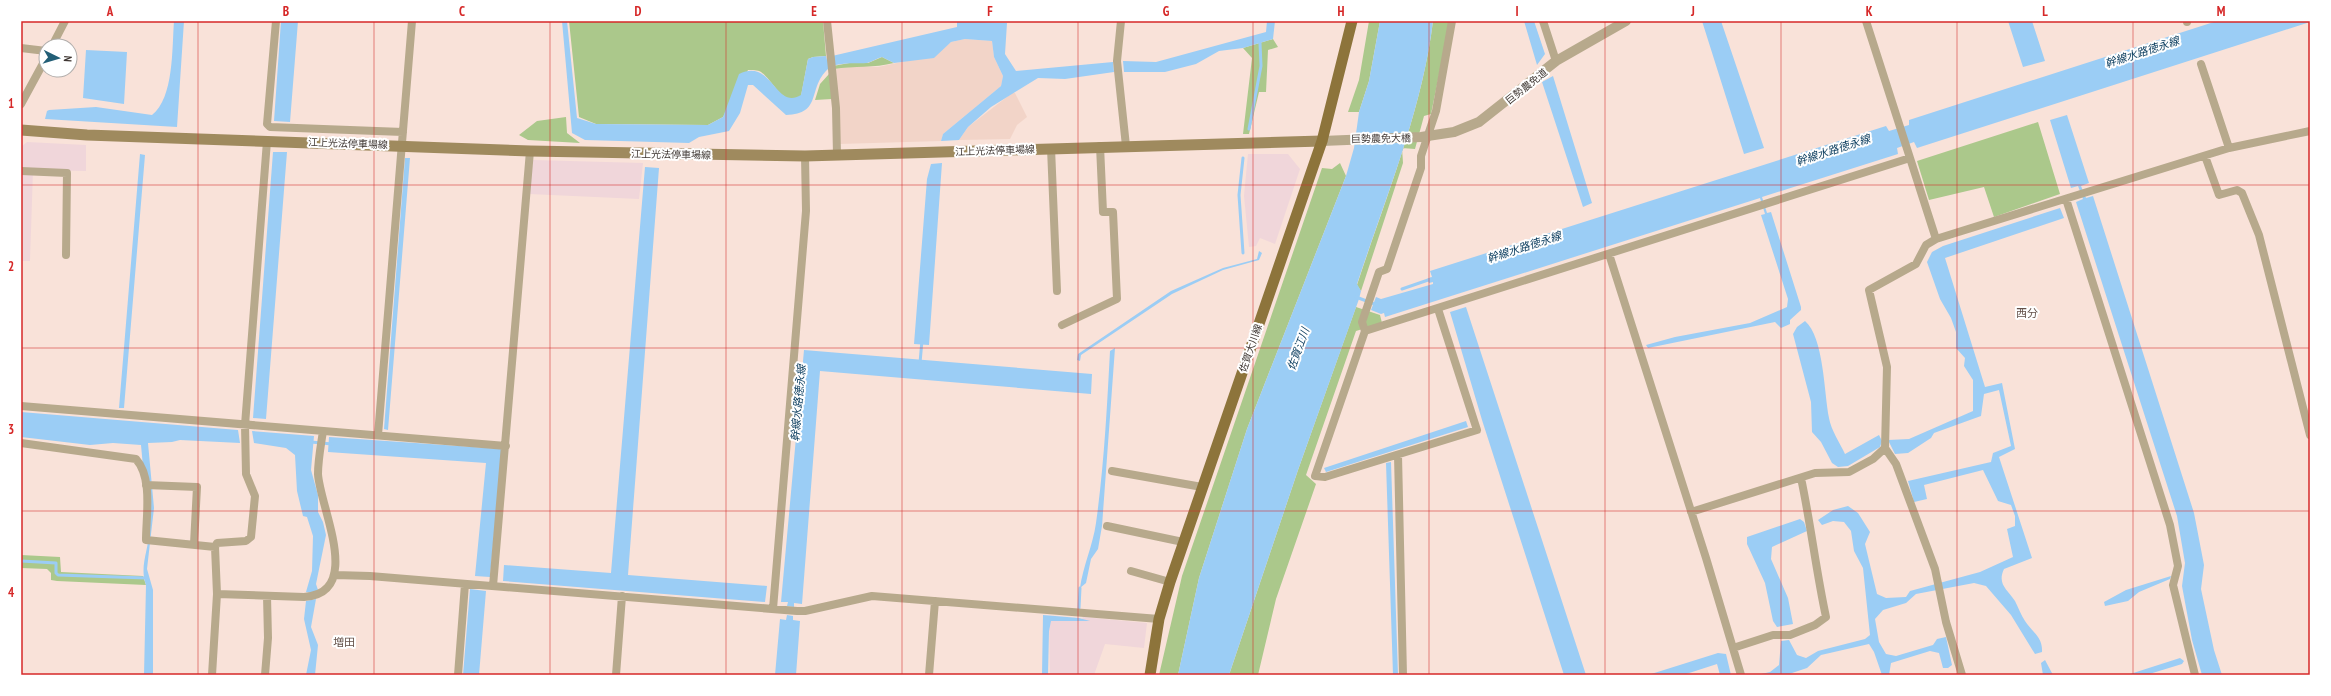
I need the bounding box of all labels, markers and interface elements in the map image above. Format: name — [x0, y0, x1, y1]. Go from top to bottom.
text: A — [106, 3, 114, 20]
text: B — [283, 3, 289, 20]
text: C — [459, 3, 465, 20]
text: D — [635, 3, 642, 20]
text: E — [811, 3, 817, 20]
text: F — [987, 3, 993, 20]
text: G — [1163, 3, 1170, 20]
text: H — [1338, 3, 1345, 20]
text: I — [1515, 3, 1519, 20]
text: J — [1690, 3, 1695, 20]
text: K — [1866, 3, 1873, 20]
text: L — [2042, 3, 2048, 20]
text: M — [2217, 3, 2226, 20]
water label: 幹線水路徳永線 — [2103, 33, 2183, 71]
north arrow — [38, 38, 78, 78]
text: N — [61, 55, 75, 62]
street label: 巨勢農免道 — [1503, 66, 1550, 107]
text: 1 — [8, 95, 14, 112]
street label: 巨勢農免大橋 — [1351, 131, 1411, 146]
water label: 幹線水路徳永線 — [1794, 131, 1874, 169]
street label: 江上光法停車場線 — [308, 136, 388, 151]
street label: 江上光法停車場線 — [955, 143, 1035, 158]
street label: 江上光法停車場線 — [631, 147, 711, 162]
water label: 幹線水路徳永線 — [1485, 228, 1565, 266]
text: 2 — [8, 258, 14, 275]
district label: 西分 — [2016, 306, 2038, 320]
street label: 佐賀大川線 — [1236, 322, 1265, 374]
water label: 佐賀江川 — [1284, 325, 1312, 372]
water label: 幹線水路徳永線 — [788, 362, 809, 442]
text: 3 — [8, 421, 14, 438]
text: 4 — [8, 584, 15, 601]
district label: 増田 — [333, 635, 355, 649]

